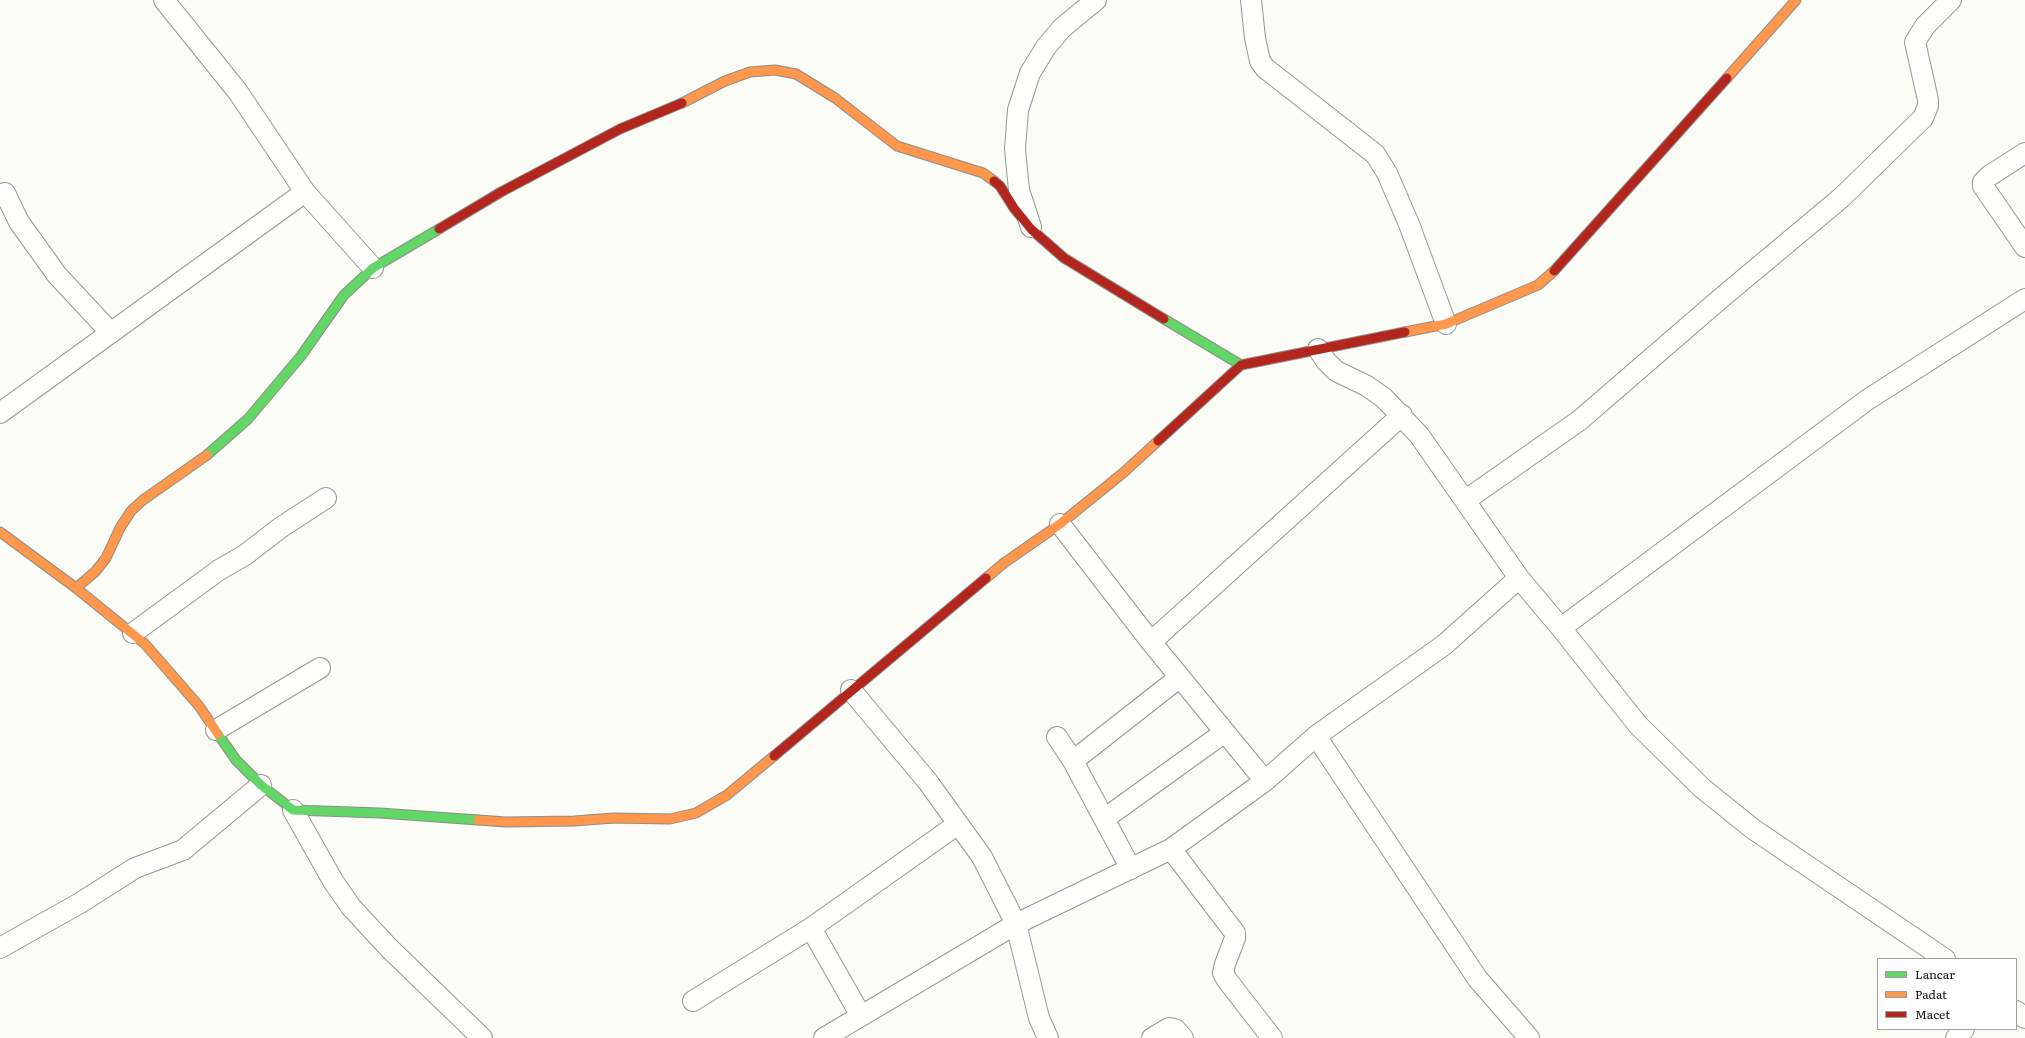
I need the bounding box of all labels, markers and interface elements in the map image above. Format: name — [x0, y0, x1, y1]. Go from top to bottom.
legend — [1877, 958, 2017, 1030]
text: Lancar — [1915, 965, 1955, 983]
text: Padat — [1915, 985, 1947, 1003]
text: Macet — [1915, 1005, 1950, 1023]

